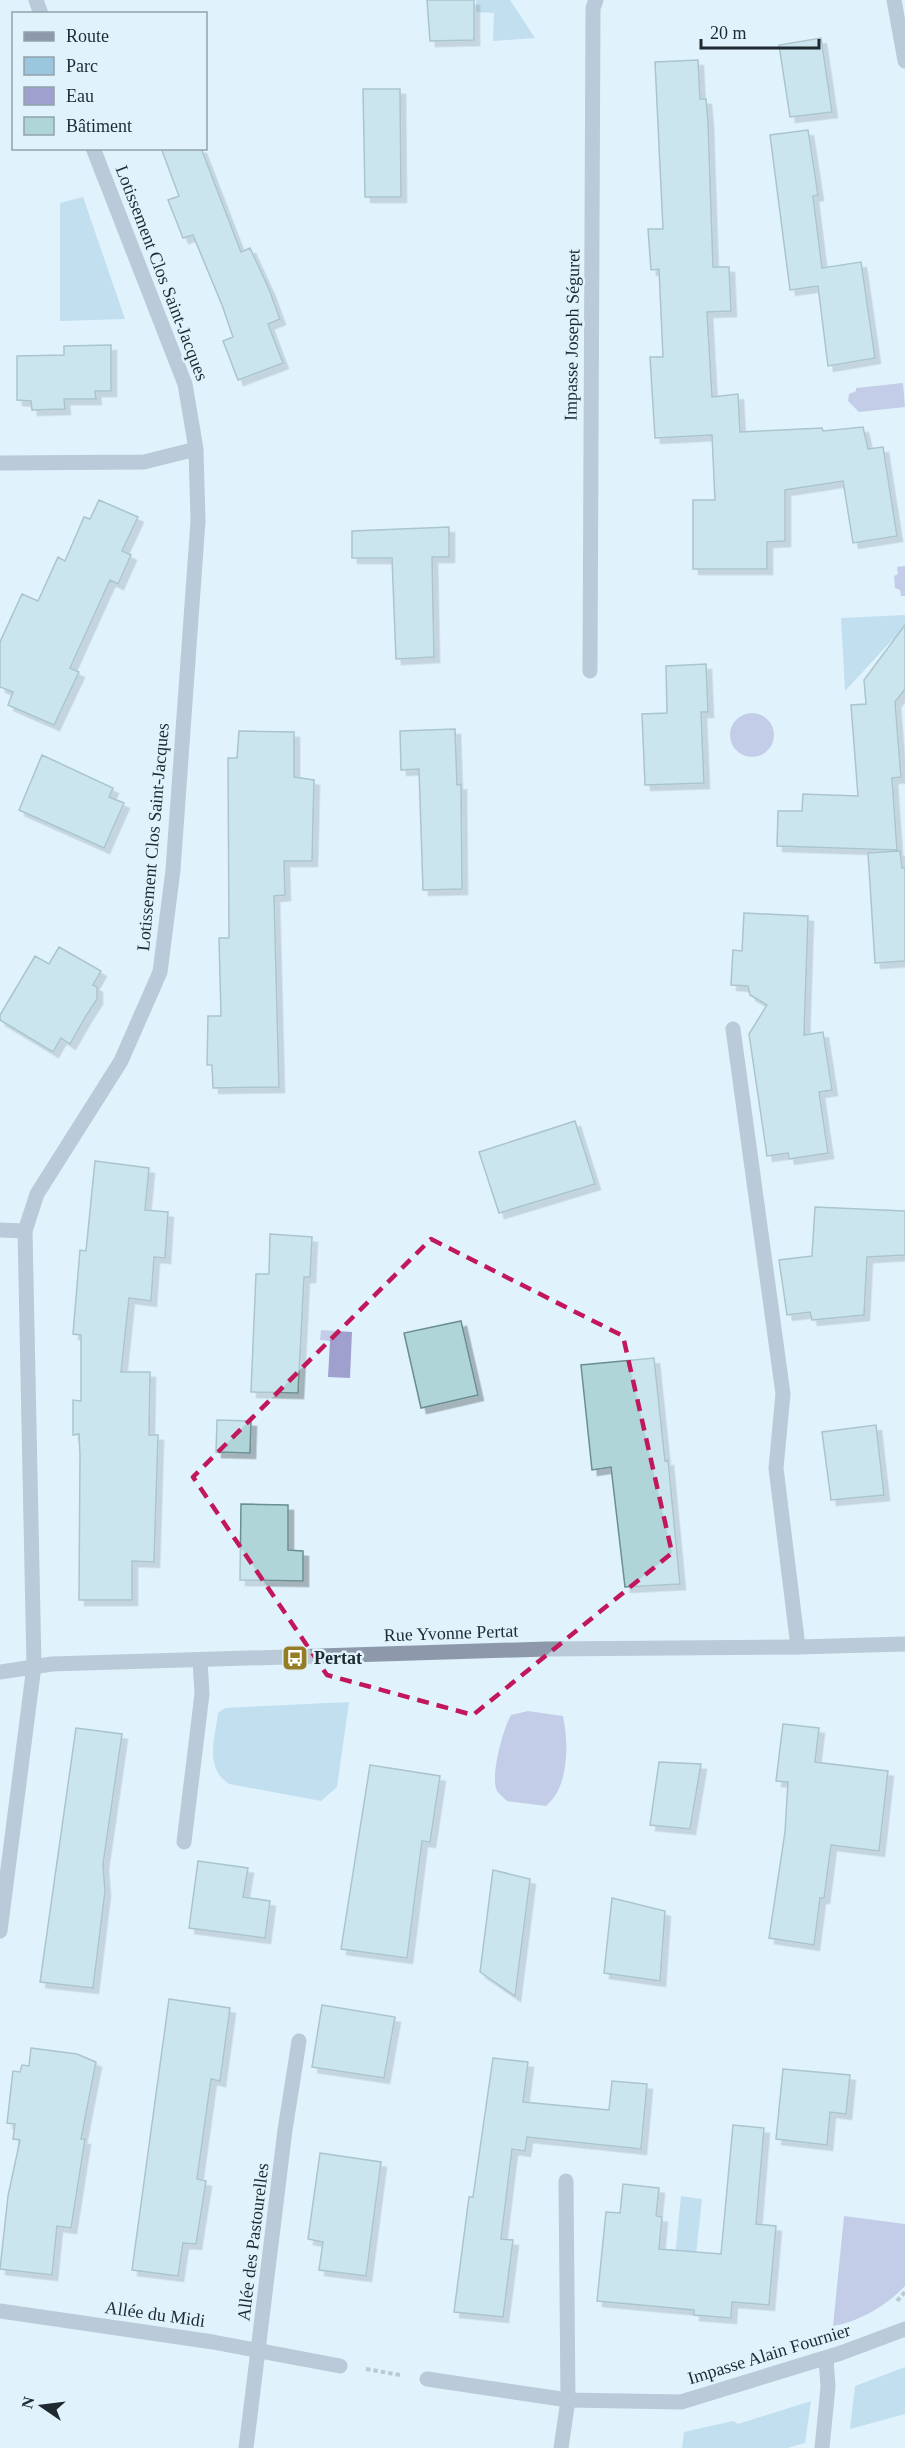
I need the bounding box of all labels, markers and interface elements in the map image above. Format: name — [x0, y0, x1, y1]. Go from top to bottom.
legend — [12, 12, 207, 150]
scale bar — [701, 12, 820, 50]
text: 20 m — [710, 23, 747, 43]
text: Route — [66, 26, 109, 46]
text: Parc — [66, 56, 98, 76]
text: Eau — [66, 86, 94, 106]
text: Bâtiment — [66, 116, 132, 136]
street label: Lotissement Clos Saint-Jacques — [112, 163, 212, 383]
street label: Impasse Joseph Séguret — [561, 249, 583, 421]
street label: Lotissement Clos Saint-Jacques — [133, 722, 173, 952]
street label: Rue Yvonne Pertat — [383, 1621, 519, 1645]
bus stop icon: Pertat — [280, 1643, 310, 1673]
place label: Pertat — [314, 1648, 362, 1668]
street label: Allée des Pastourelles — [233, 2162, 273, 2322]
street label: Allée du Midi — [104, 2297, 206, 2331]
street label: Impasse Alain Fournier — [685, 2320, 853, 2388]
north arrow — [12, 2376, 72, 2436]
text: N — [18, 2394, 38, 2410]

